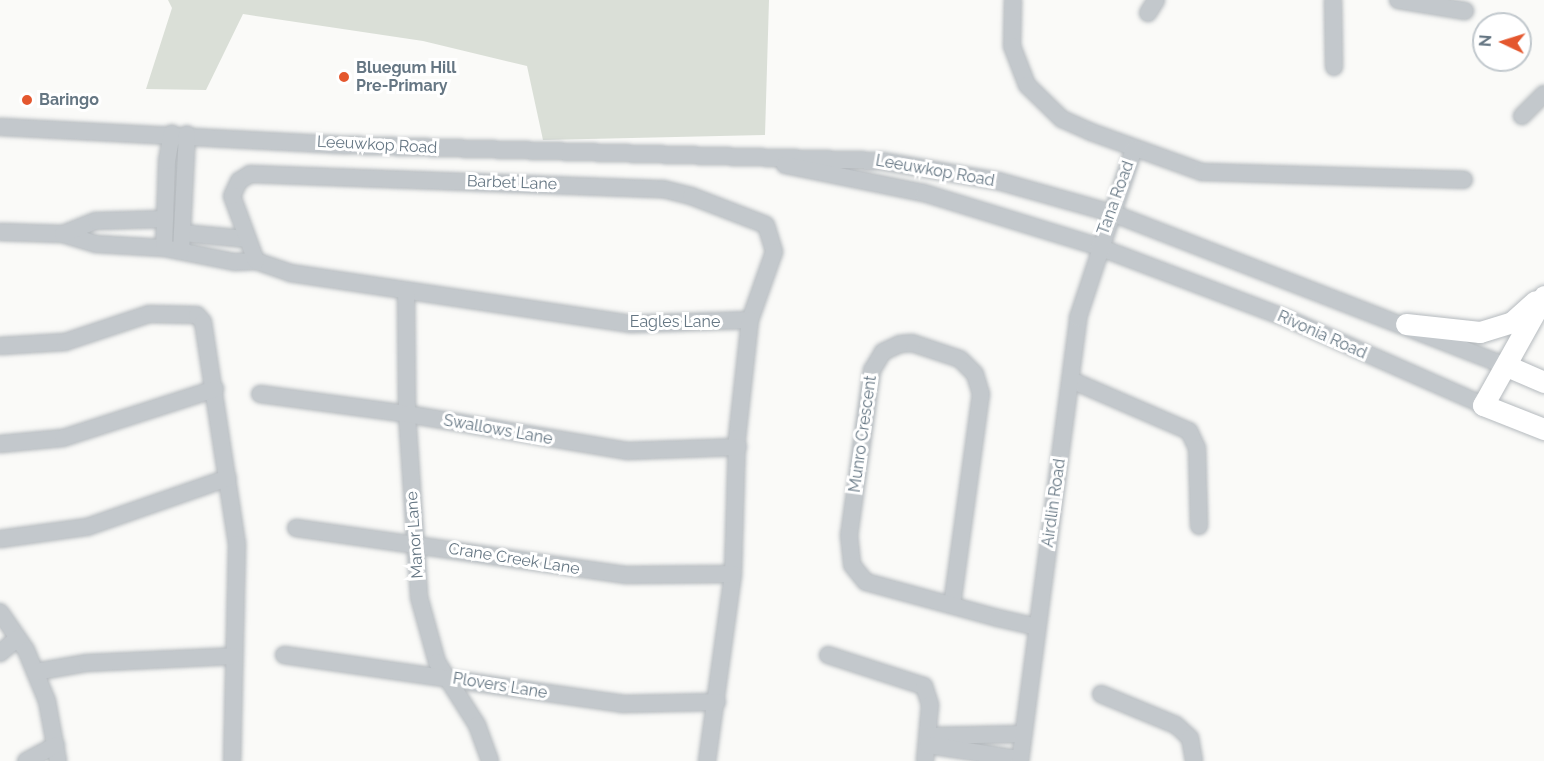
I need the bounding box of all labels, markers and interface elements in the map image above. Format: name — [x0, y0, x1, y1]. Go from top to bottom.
north arrow — [1472, 12, 1532, 72]
text: N — [1476, 34, 1495, 48]
place label: Bluegum Hill Pre-Primary — [356, 58, 456, 96]
marker: Bluegum Hill Pre-Primary — [337, 70, 351, 84]
place label: Baringo — [39, 90, 99, 110]
marker: Baringo — [20, 93, 34, 107]
street label: Leeuwkop Road — [316, 132, 438, 158]
street label: Leeuwkop Road — [874, 151, 996, 191]
street label: Tana Road — [1094, 158, 1138, 238]
street label: Barbet Lane — [466, 172, 558, 194]
street label: Rivonia Road — [1274, 307, 1370, 363]
street label: Eagles Lane — [630, 312, 720, 332]
street label: Munro Crescent — [845, 374, 881, 494]
street label: Swallows Lane — [442, 411, 554, 449]
street label: Airdlin Road — [1038, 457, 1070, 549]
street label: Manor Lane — [402, 490, 428, 580]
street label: Crane Creek Lane — [447, 539, 581, 579]
street label: Plovers Lane — [451, 669, 549, 703]

